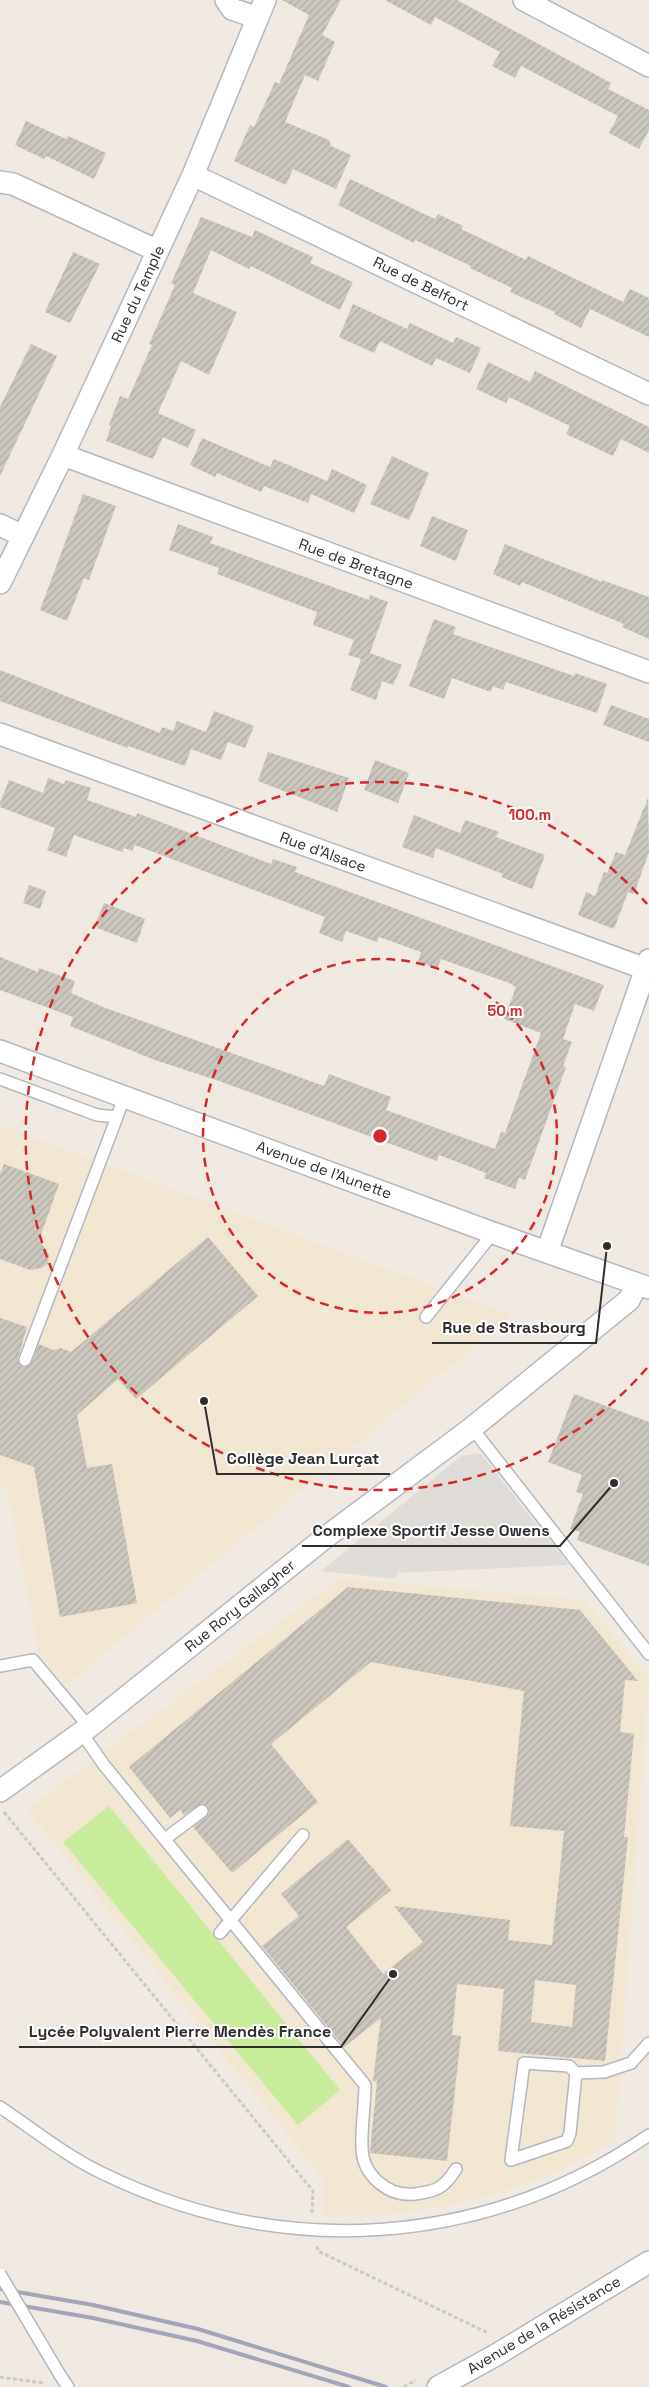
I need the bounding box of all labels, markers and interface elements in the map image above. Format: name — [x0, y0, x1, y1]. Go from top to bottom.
street label: Rue du Temple — [107, 242, 168, 345]
street label: Rue de Belfort — [370, 252, 472, 315]
street label: Rue de Bretagne — [296, 534, 416, 593]
text: 100 m — [509, 805, 551, 824]
street label: Rue d'Alsace — [277, 827, 369, 876]
text: 50 m — [487, 1001, 523, 1020]
centre of rings — [371, 1127, 389, 1145]
street label: Avenue de l'Aunette — [254, 1136, 395, 1203]
callout: Rue de Strasbourg — [432, 1312, 596, 1343]
text: Rue de Strasbourg — [442, 1317, 586, 1338]
callout: Collège Jean Lurçat — [217, 1443, 390, 1474]
text: Collège Jean Lurçat — [227, 1448, 379, 1469]
callout: Complexe Sportif Jesse Owens — [302, 1515, 560, 1546]
text: Complexe Sportif Jesse Owens — [312, 1520, 550, 1541]
street label: Rue Rory Gallagher — [181, 1555, 299, 1656]
callout: Lycée Polyvalent Pierre Mendès France — [19, 2016, 341, 2047]
text: Lycée Polyvalent Pierre Mendès France — [29, 2021, 331, 2042]
street label: Avenue de la Résistance — [464, 2271, 624, 2378]

